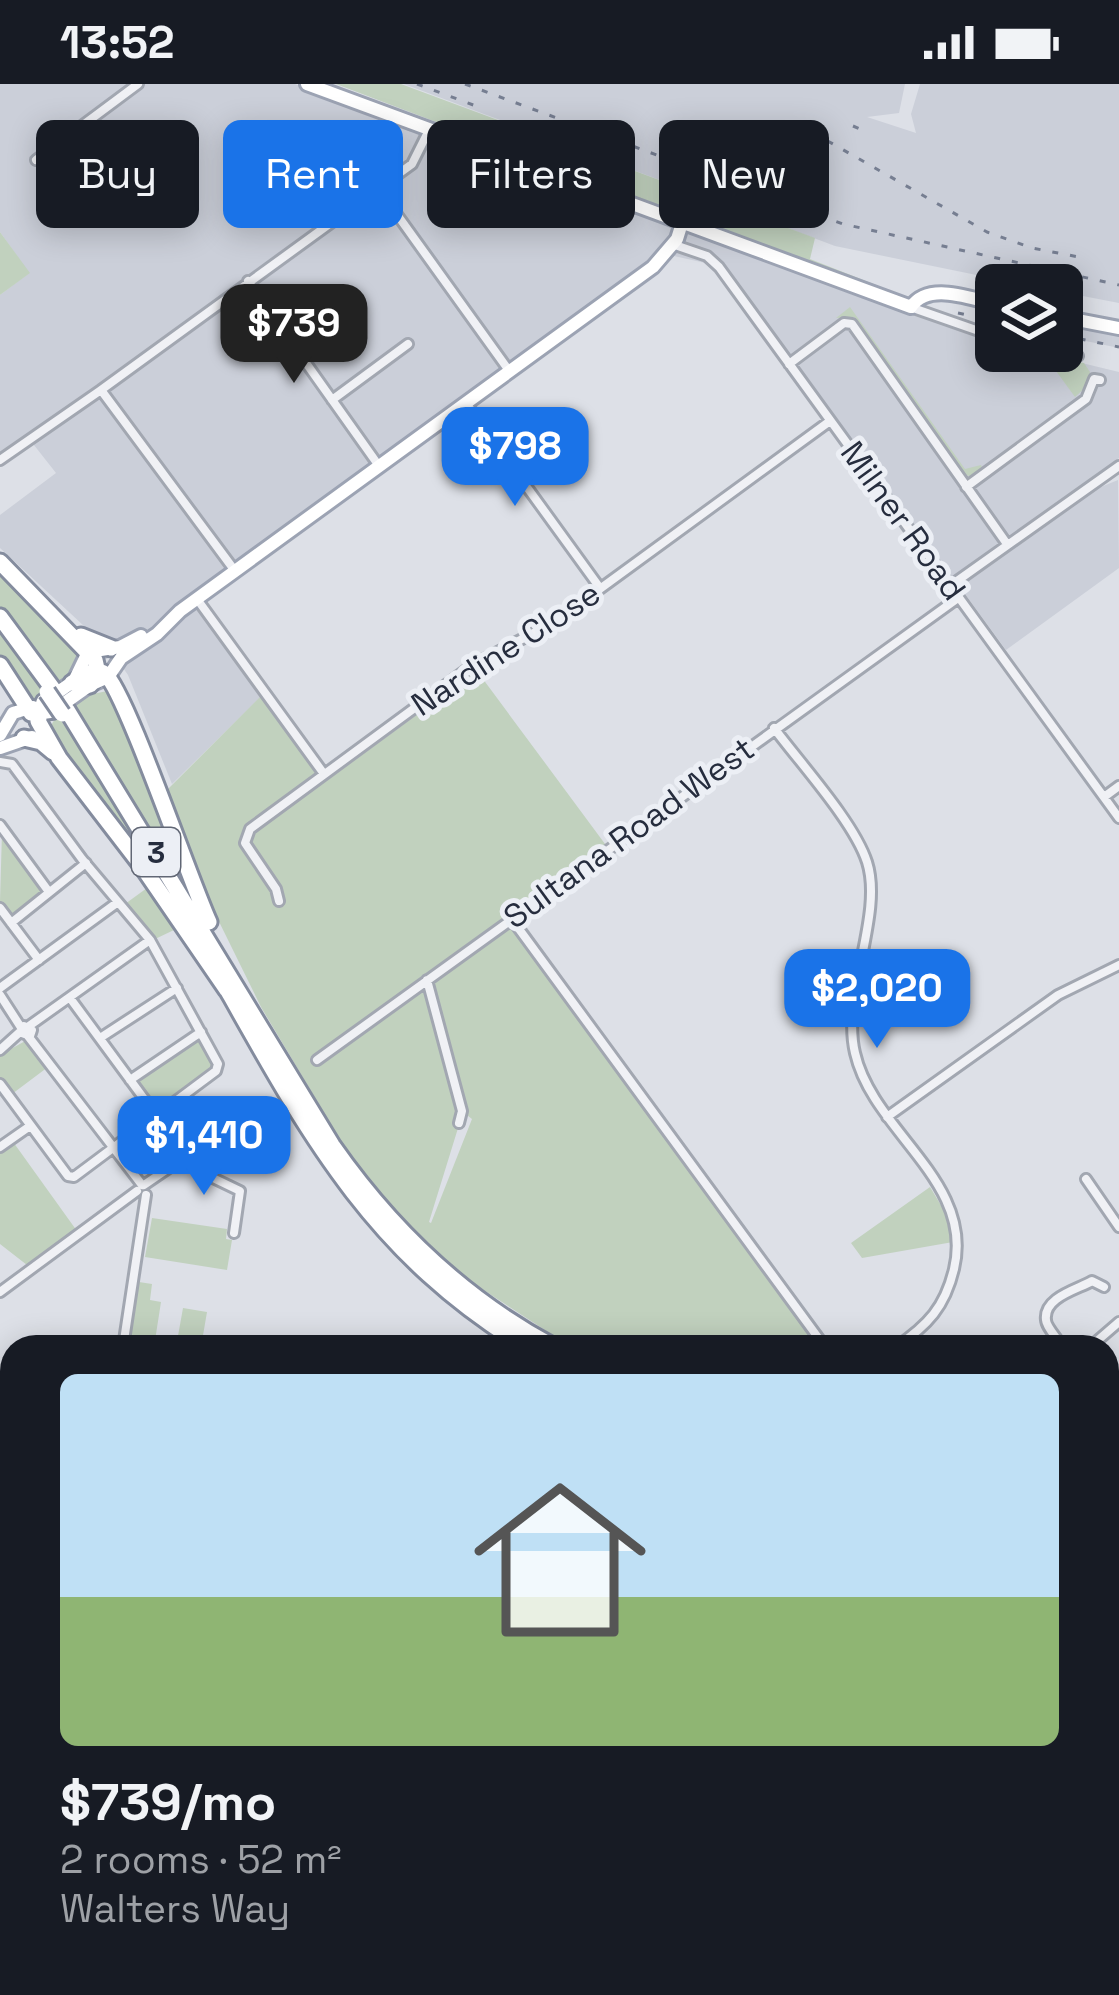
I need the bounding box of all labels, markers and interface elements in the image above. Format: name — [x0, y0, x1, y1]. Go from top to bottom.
text: 13:52 — [60, 14, 174, 71]
chip: Buy — [36, 120, 199, 228]
chip: Rent — [223, 120, 403, 228]
chip: Filters — [427, 120, 635, 228]
chip: New — [659, 120, 829, 228]
map controls — [975, 264, 1083, 372]
button: layers — [975, 264, 1083, 372]
pin: $739 — [223, 284, 365, 386]
text: $739 — [247, 298, 341, 347]
pin: $798 — [444, 407, 586, 509]
text: $798 — [469, 421, 561, 470]
street label: Milner Road — [831, 433, 975, 609]
street label: Nardine Close — [404, 572, 608, 726]
street label: Sultana Road West — [495, 728, 763, 938]
road number: 3 — [132, 828, 180, 876]
pin: $2,020 — [779, 949, 975, 1051]
text: $2,020 — [811, 963, 943, 1012]
pin: $1,410 — [106, 1096, 302, 1198]
text: $1,410 — [145, 1110, 263, 1159]
icon: home — [452, 1452, 668, 1668]
text: $739/mo — [60, 1770, 276, 1835]
text: 2 rooms · 52 m² — [60, 1835, 342, 1884]
text: Walters Way — [60, 1884, 290, 1933]

